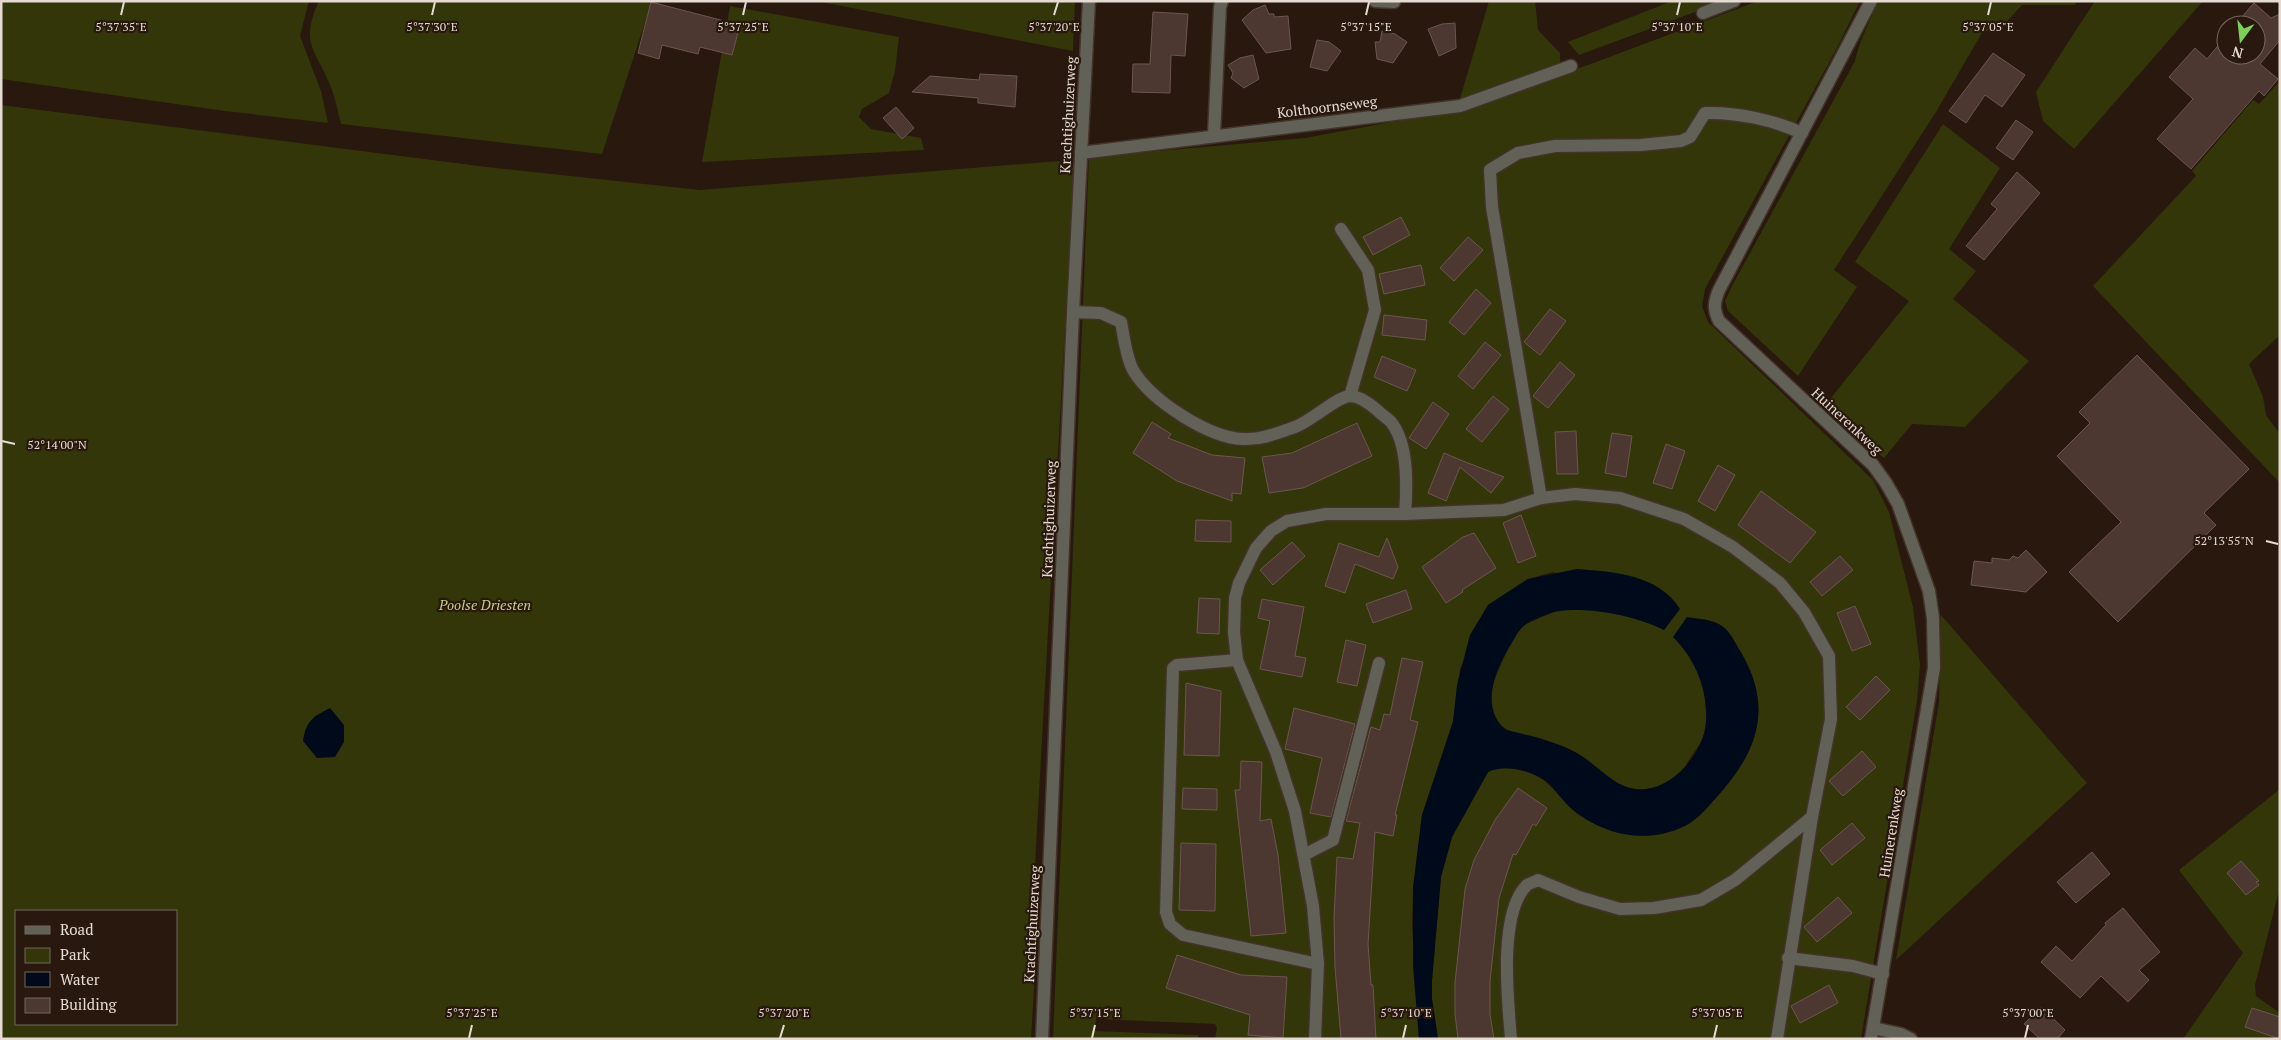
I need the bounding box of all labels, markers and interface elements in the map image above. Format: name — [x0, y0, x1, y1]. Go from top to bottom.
north arrow — [2216, 15, 2266, 65]
text: 5°37'35"E — [95, 19, 147, 34]
text: 5°37'30"E — [406, 19, 458, 34]
text: 5°37'25"E — [717, 19, 769, 34]
text: 5°37'20"E — [1028, 19, 1080, 34]
text: 5°37'15"E — [1340, 19, 1392, 34]
text: 5°37'10"E — [1651, 19, 1703, 34]
text: 5°37'05"E — [1962, 19, 2014, 34]
text: N — [2230, 42, 2245, 64]
street label: Krachtighuizerweg — [1055, 55, 1080, 174]
street label: Kolthoornseweg — [1276, 91, 1379, 122]
street label: Huinerenkweg — [1808, 383, 1887, 459]
text: 52°14'00"N — [27, 437, 87, 452]
street label: Krachtighuizerweg — [1037, 459, 1060, 578]
text: 52°13'55"N — [2194, 533, 2254, 548]
park label: Poolse Driesten — [438, 595, 531, 614]
street label: Huinerenkweg — [1874, 786, 1907, 879]
street label: Krachtighuizerweg — [1019, 864, 1044, 983]
legend — [15, 910, 178, 1025]
text: Road — [60, 919, 93, 939]
text: Park — [60, 944, 90, 964]
text: Water — [60, 969, 100, 989]
text: Building — [60, 994, 118, 1014]
text: 5°37'25"E — [446, 1005, 498, 1020]
text: 5°37'20"E — [758, 1005, 810, 1020]
text: 5°37'15"E — [1069, 1005, 1121, 1020]
text: 5°37'10"E — [1380, 1005, 1432, 1020]
text: 5°37'05"E — [1691, 1005, 1743, 1020]
text: 5°37'00"E — [2002, 1005, 2054, 1020]

